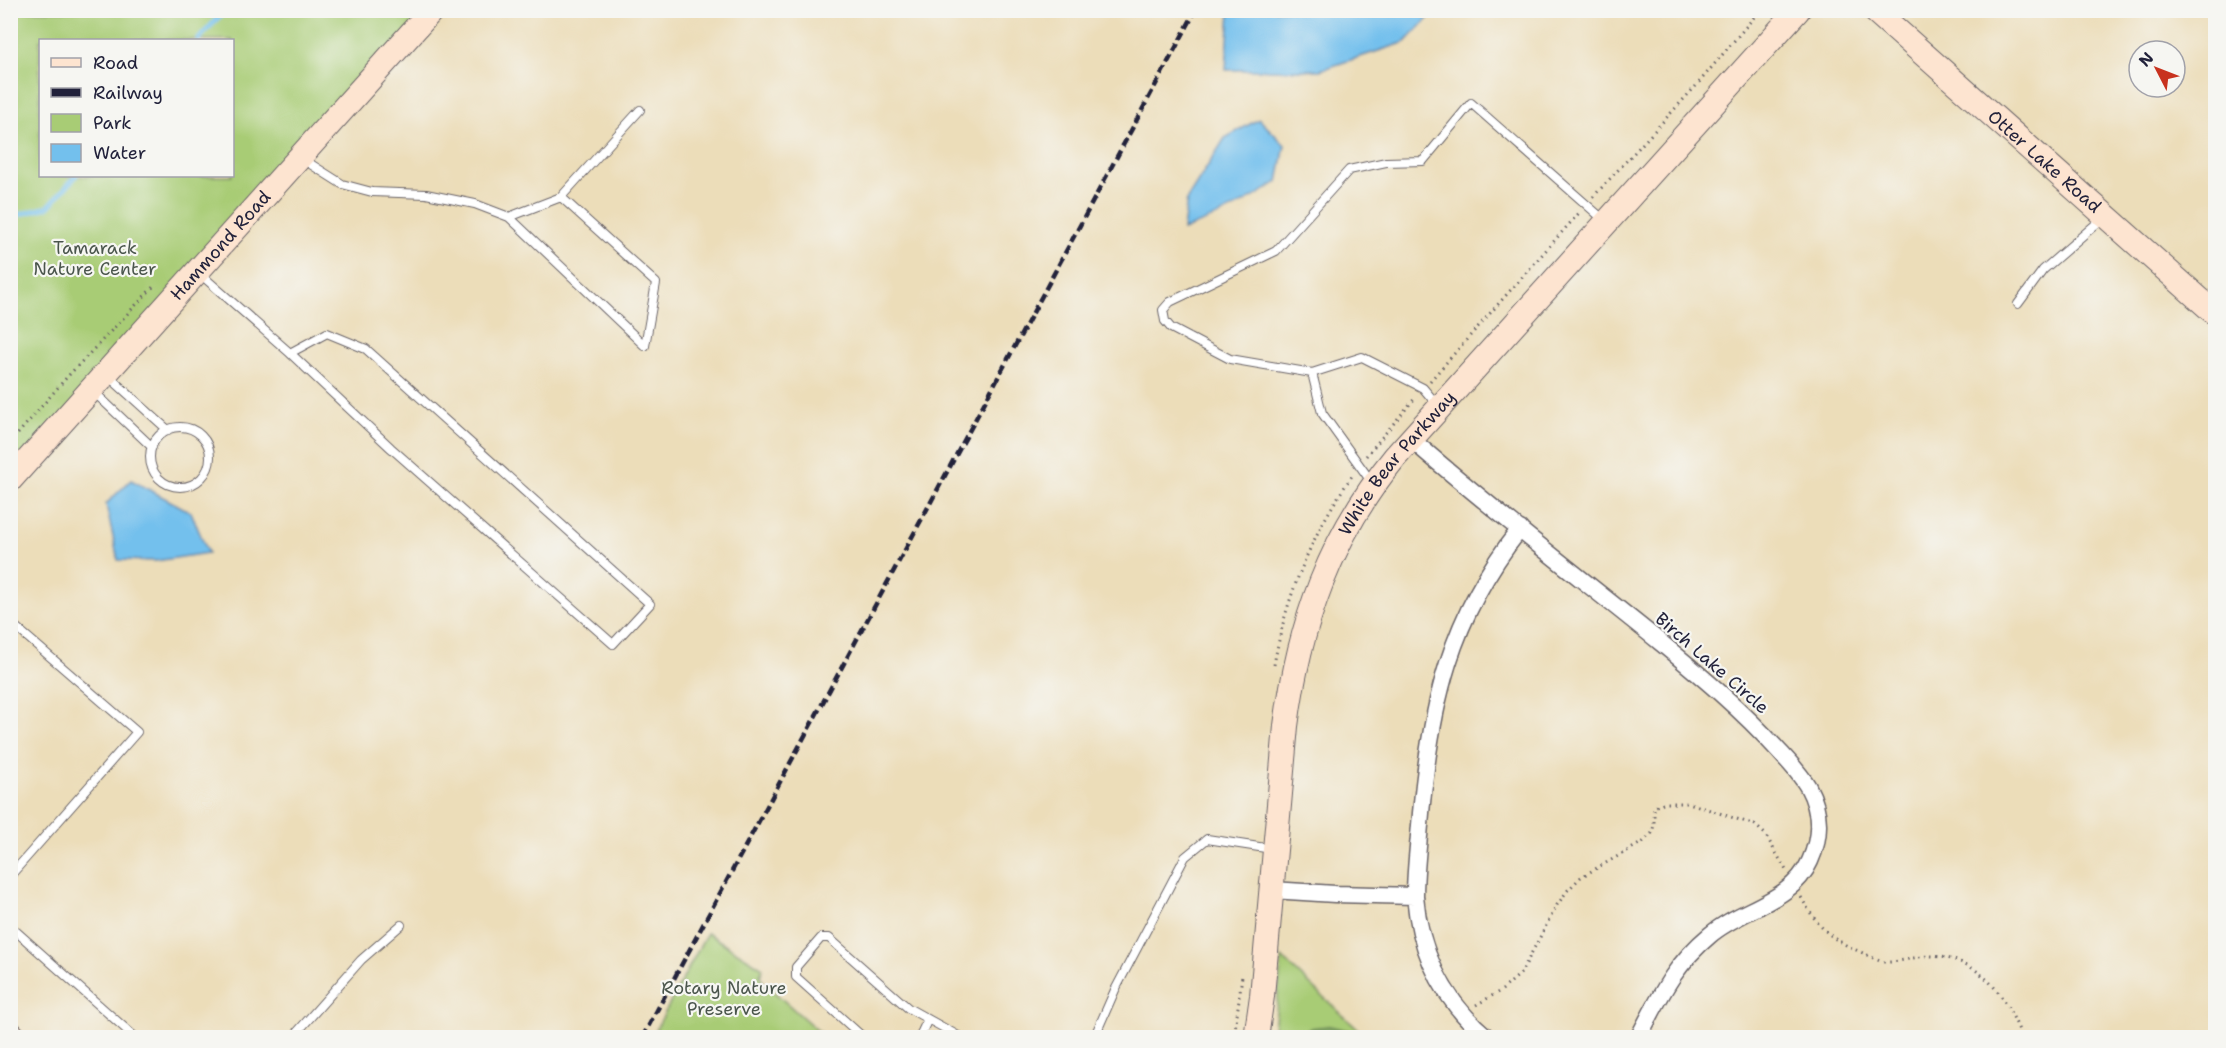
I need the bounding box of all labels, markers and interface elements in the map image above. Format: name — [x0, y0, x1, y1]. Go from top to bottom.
legend — [39, 39, 234, 177]
north arrow — [2127, 39, 2187, 99]
text: N — [2134, 48, 2158, 71]
text: Road — [93, 51, 138, 75]
text: Railway — [93, 81, 163, 105]
street label: Otter Lake Road — [1982, 104, 2106, 218]
text: Park — [93, 111, 132, 135]
text: Water — [93, 141, 146, 165]
street label: Hammond Road — [165, 186, 276, 306]
park label: Tamarack Nature Center — [33, 236, 157, 281]
street label: White Bear Parkway — [1333, 386, 1461, 540]
street label: Birch Lake Circle — [1650, 607, 1774, 719]
park label: Rotary Nature Preserve — [661, 976, 787, 1021]

